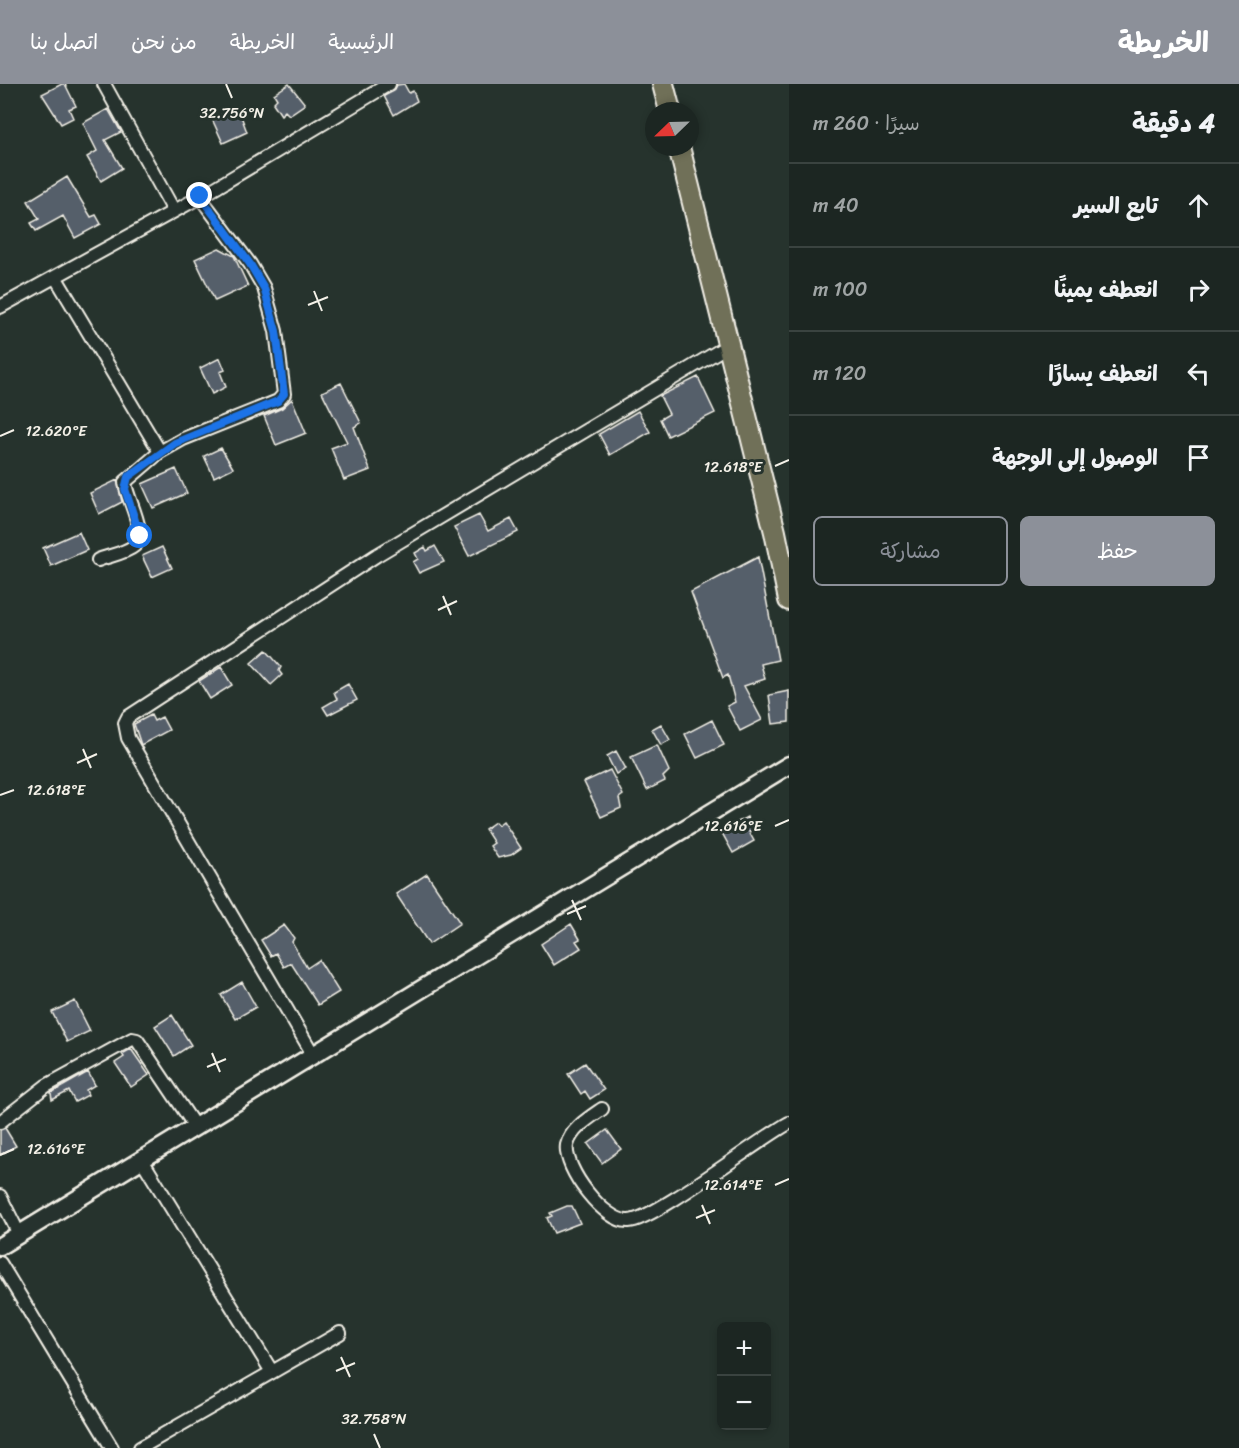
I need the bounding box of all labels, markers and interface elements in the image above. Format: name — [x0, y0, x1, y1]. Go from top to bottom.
text: الخريطة — [1118, 18, 1209, 67]
text: اتصل بنا — [30, 23, 98, 61]
text: من نحن — [131, 23, 197, 61]
text: الخريطة — [230, 23, 295, 61]
text: الرئيسية — [328, 23, 394, 61]
text: 32.756°N — [200, 100, 265, 126]
text: 4 دقيقة — [1132, 100, 1215, 146]
north arrow — [645, 102, 699, 156]
text: سيرًا · 260 m — [813, 106, 920, 141]
route end — [186, 182, 212, 208]
text: تابع السير — [1074, 186, 1158, 225]
text: 40 m — [813, 188, 859, 223]
icon: ahead — [1182, 189, 1215, 222]
text: انعطف يمينًا — [1054, 270, 1158, 309]
text: 100 m — [813, 272, 867, 307]
icon: right — [1182, 273, 1215, 306]
text: انعطف يسارًا — [1048, 354, 1158, 393]
text: 120 m — [813, 356, 866, 391]
icon: left — [1182, 357, 1215, 390]
text: 12.620°E — [25, 418, 88, 444]
text: الوصول إلى الوجهة — [992, 438, 1158, 477]
icon: arrive — [1182, 441, 1215, 474]
text: 12.618°E — [704, 454, 764, 480]
button: مشاركة — [813, 516, 1008, 586]
button: حفظ — [1020, 516, 1215, 586]
route start — [126, 522, 152, 548]
text: 12.618°E — [27, 777, 87, 803]
text: 12.616°E — [704, 813, 764, 839]
text: 12.616°E — [27, 1136, 87, 1162]
text: 12.614°E — [704, 1172, 764, 1198]
map controls — [717, 1322, 771, 1430]
button: + — [717, 1322, 771, 1376]
button: − — [717, 1376, 771, 1430]
text: 32.758°N — [341, 1406, 407, 1432]

